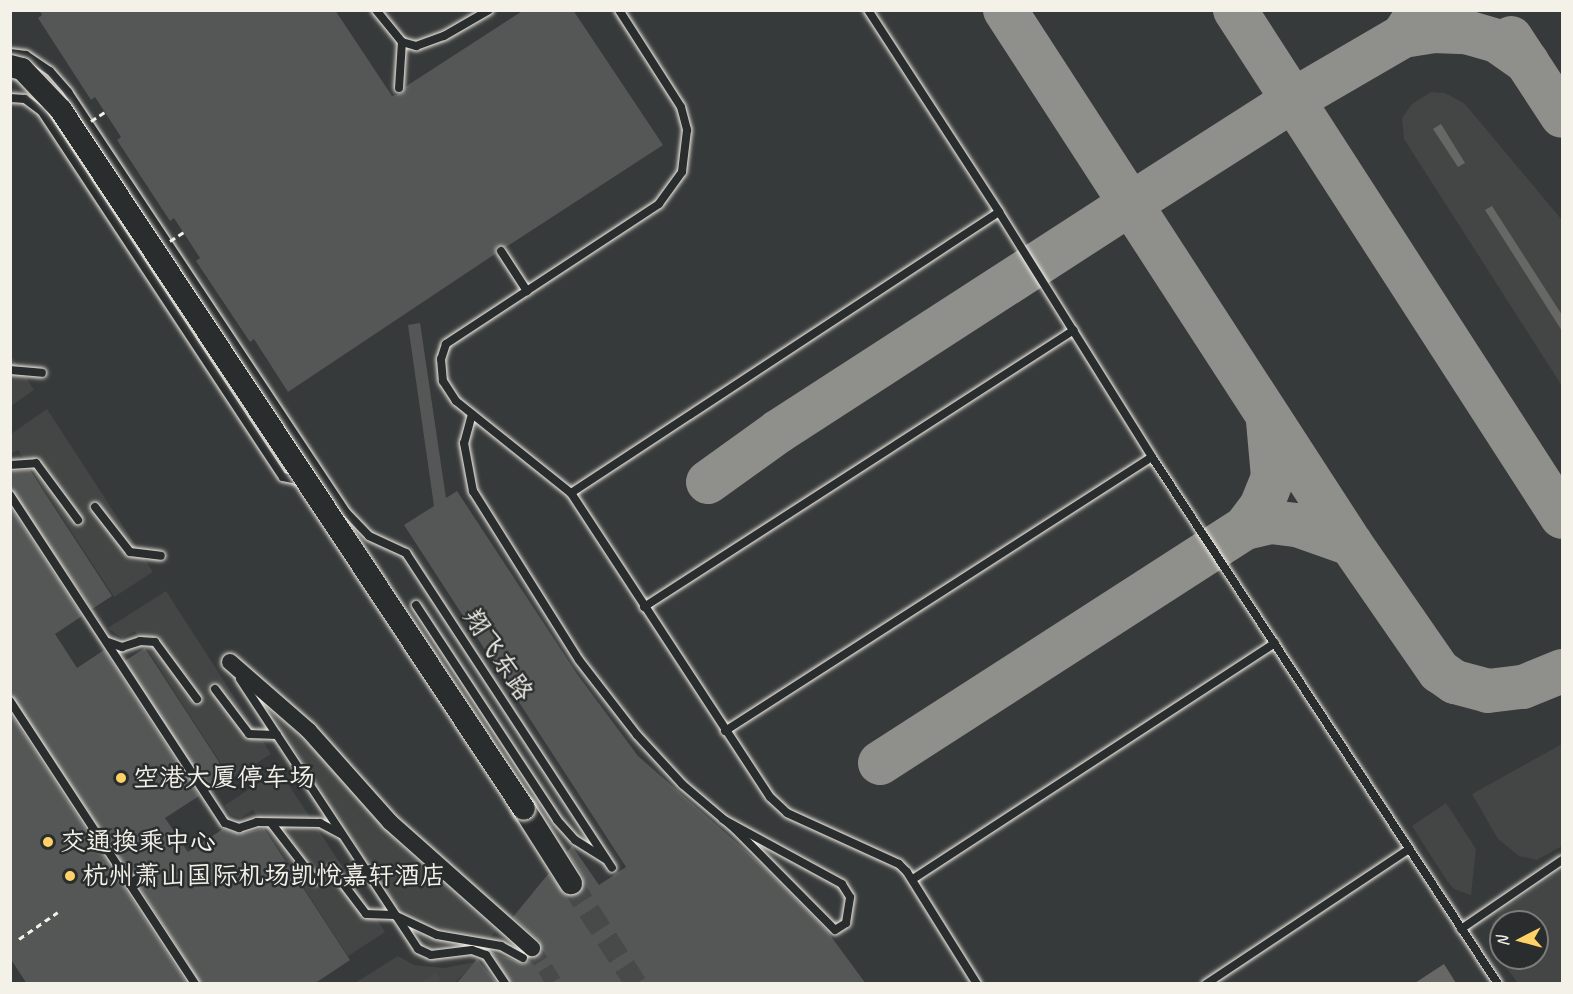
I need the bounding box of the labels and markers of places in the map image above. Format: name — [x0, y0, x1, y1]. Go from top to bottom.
place label: 空港大厦停车场 — [133, 762, 315, 794]
marker: 空港大厦停车场 — [114, 771, 128, 785]
place label: 交通换乘中心 — [60, 826, 216, 858]
marker: 交通换乘中心 — [41, 835, 55, 849]
place label: 杭州萧山国际机场凯悦嘉轩酒店 — [82, 860, 446, 892]
marker: 杭州萧山国际机场凯悦嘉轩酒店 — [63, 869, 77, 883]

